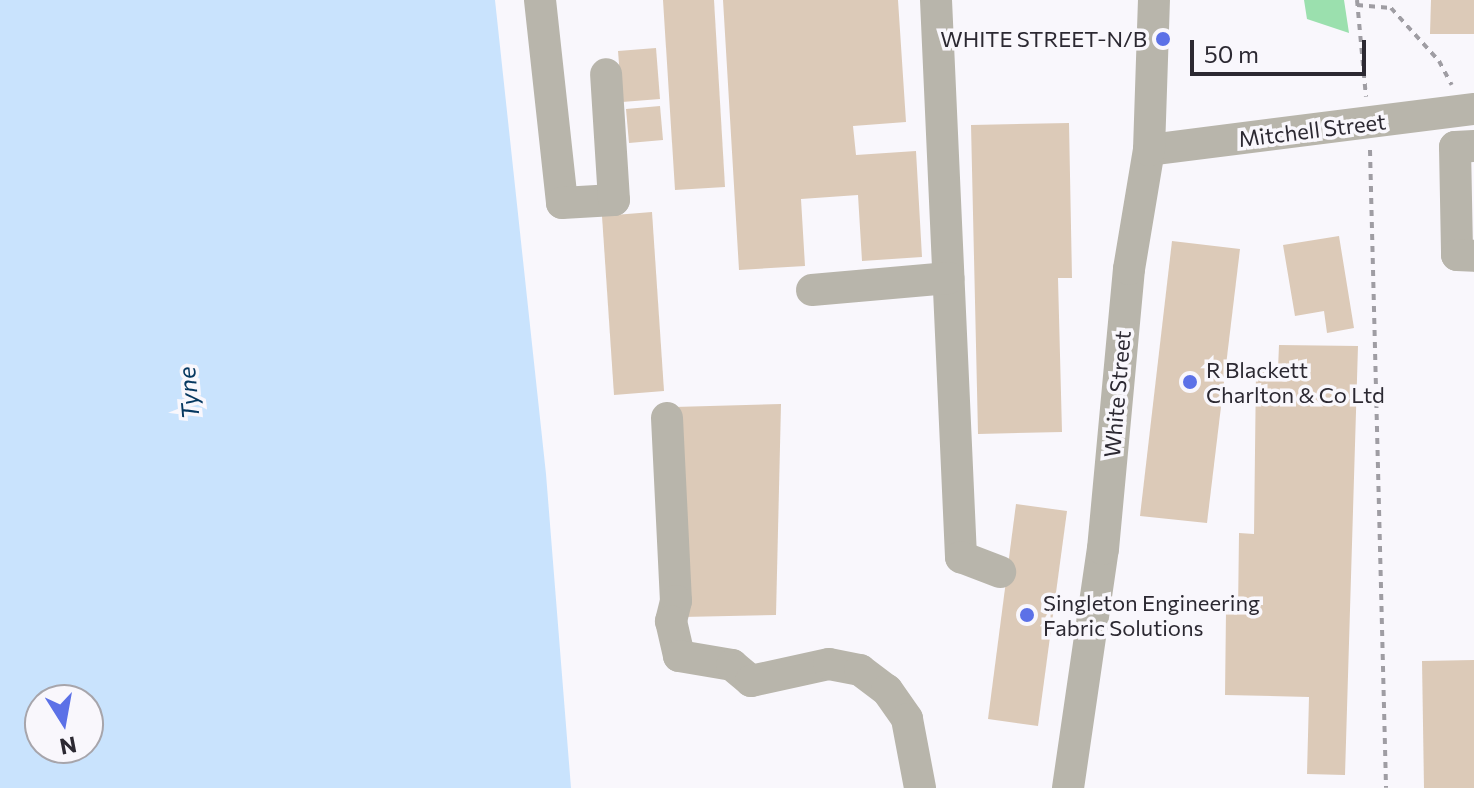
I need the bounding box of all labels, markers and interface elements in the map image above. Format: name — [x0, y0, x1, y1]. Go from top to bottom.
scale bar — [1194, 24, 1370, 74]
place label: WHITE STREET-N/B — [940, 26, 1147, 52]
marker: WHITE STREET-N/B — [1154, 30, 1172, 48]
text: 50 m — [1204, 39, 1259, 68]
street label: Mitchell Street — [1237, 108, 1387, 152]
street label: White Street — [1098, 329, 1136, 459]
place label: R Blackett Charlton & Co Ltd — [1206, 356, 1385, 408]
water label: Tyne — [171, 366, 205, 420]
marker: R Blackett Charlton & Co Ltd — [1181, 373, 1199, 391]
place label: Singleton Engineering Fabric Solutions — [1043, 589, 1260, 640]
marker: Singleton Engineering Fabric Solutions — [1018, 606, 1036, 624]
north arrow — [24, 684, 104, 764]
text: N — [58, 731, 79, 761]

